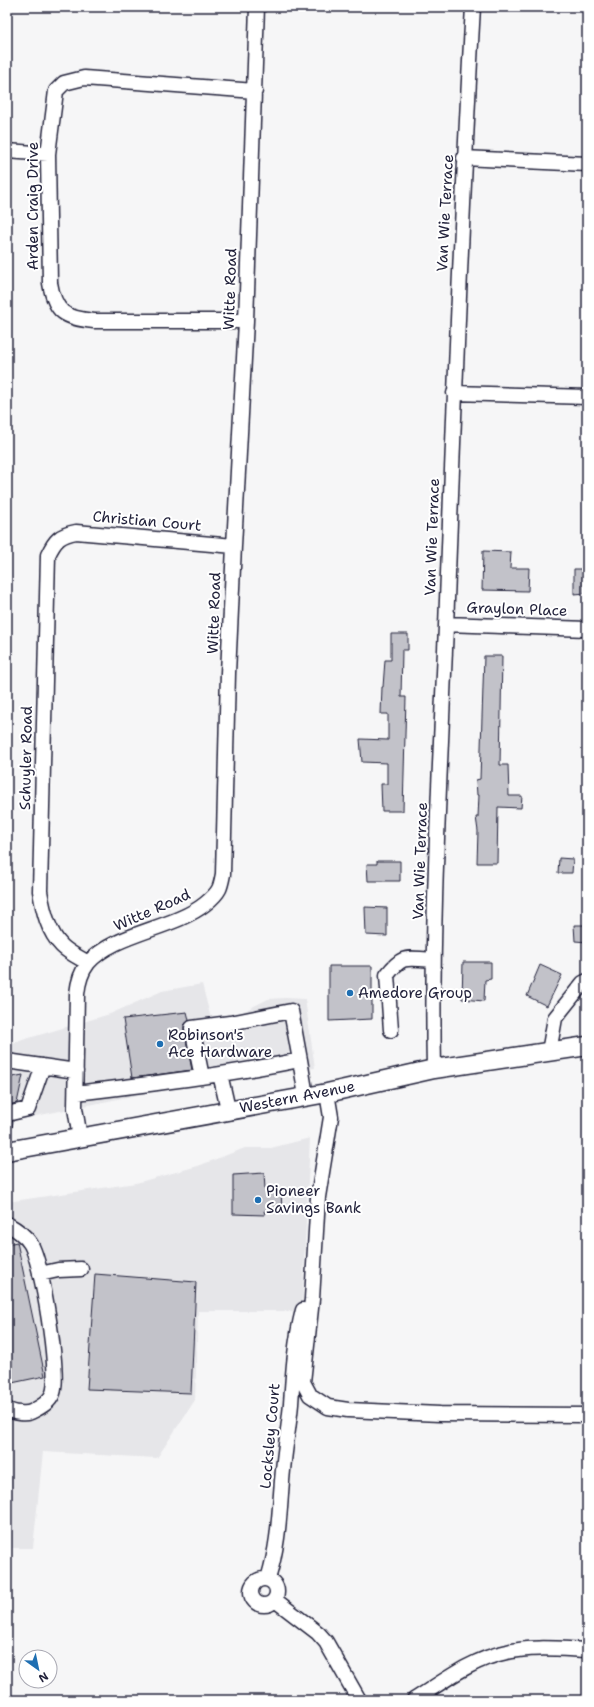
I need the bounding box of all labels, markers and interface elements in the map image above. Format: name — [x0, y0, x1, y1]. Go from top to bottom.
street label: Arden Craig Drive — [23, 142, 43, 270]
street label: Van Wie Terrace — [432, 154, 458, 272]
street label: Witte Road — [219, 247, 241, 330]
street label: Van Wie Terrace — [420, 478, 444, 596]
street label: Christian Court — [92, 506, 202, 536]
street label: Witte Road — [203, 571, 225, 654]
street label: Graylon Place — [466, 597, 568, 621]
street label: Schuyler Road — [15, 705, 37, 810]
street label: Van Wie Terrace — [408, 802, 432, 920]
street label: Witte Road — [110, 884, 194, 936]
place label: Amedore Group — [358, 983, 472, 1003]
marker: Amedore Group — [345, 988, 355, 998]
place label: Robinson's Ace Hardware — [168, 1025, 272, 1062]
marker: Robinson's Ace Hardware — [155, 1039, 165, 1049]
street label: Western Avenue — [238, 1076, 356, 1118]
place label: Pioneer Savings Bank — [266, 1181, 361, 1218]
marker: Pioneer Savings Bank — [253, 1195, 263, 1205]
street label: Locksley Court — [255, 1382, 285, 1490]
north arrow — [18, 1649, 58, 1689]
text: N — [35, 1668, 51, 1686]

